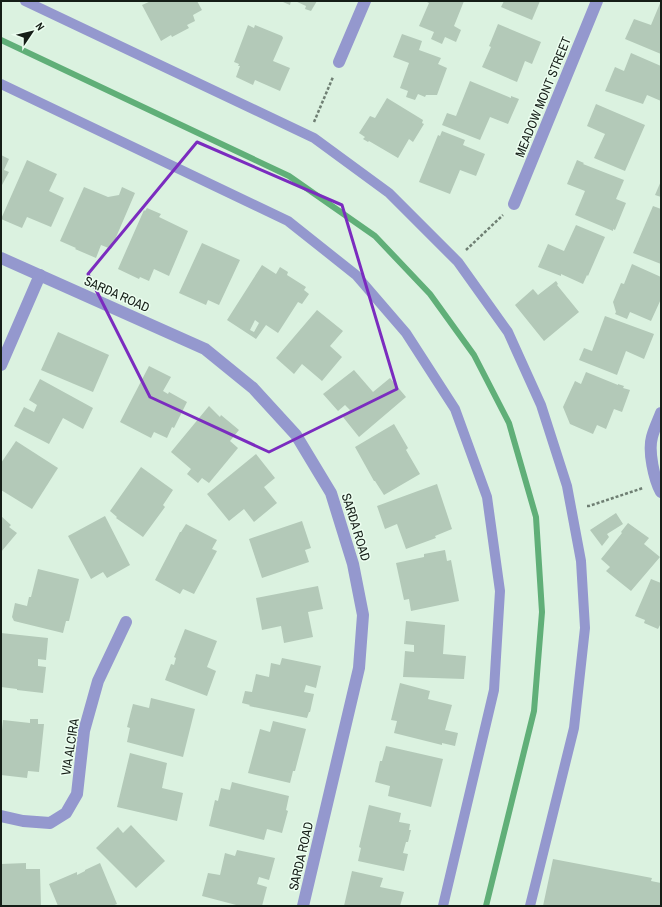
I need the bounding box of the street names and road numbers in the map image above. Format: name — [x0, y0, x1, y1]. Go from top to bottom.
street label: MEADOW MONT STREET — [511, 34, 575, 160]
street label: SARDA ROAD — [82, 272, 153, 316]
street label: SARDA ROAD — [338, 491, 374, 563]
street label: VIA ALCIRA — [57, 716, 83, 777]
street label: SARDA ROAD — [285, 820, 317, 892]

